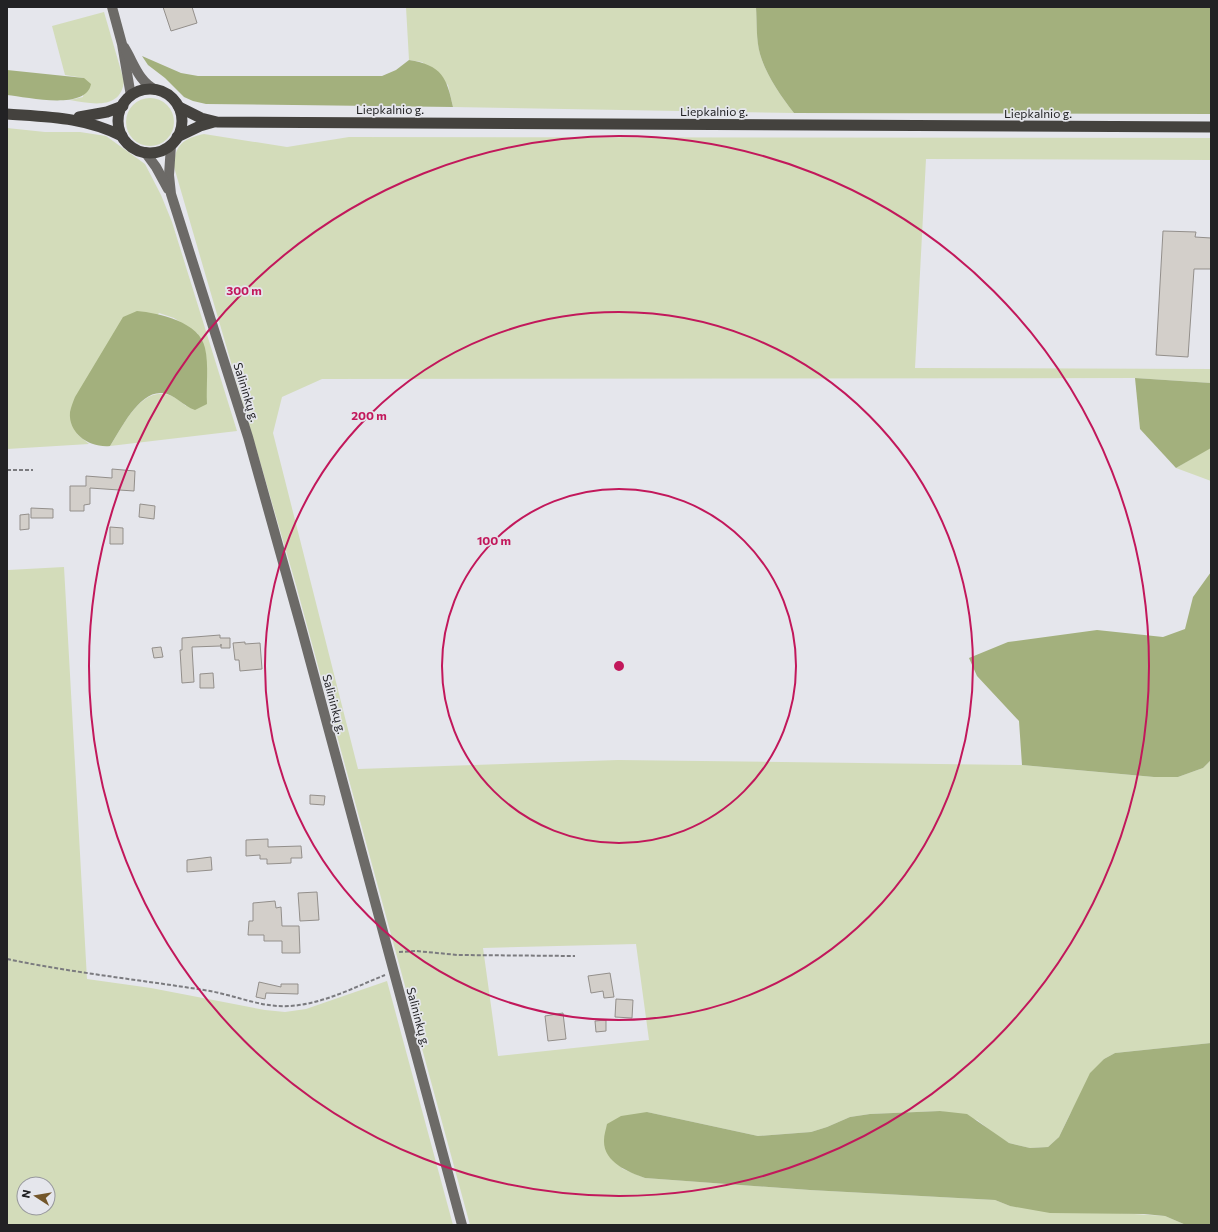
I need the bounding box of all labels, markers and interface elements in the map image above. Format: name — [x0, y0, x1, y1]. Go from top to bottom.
street label: Liepkalnio g. — [356, 102, 424, 116]
street label: Liepkalnio g. — [680, 104, 748, 118]
street label: Liepkalnio g. — [1004, 106, 1072, 120]
text: 300 m — [226, 283, 262, 297]
street label: Salininkų g. — [231, 361, 263, 423]
text: 200 m — [351, 408, 387, 422]
text: 100 m — [477, 533, 511, 547]
centre of rings — [612, 659, 626, 673]
street label: Salininkų g. — [320, 673, 350, 735]
street label: Salininkų g. — [404, 986, 434, 1048]
north arrow — [16, 1176, 56, 1216]
text: N — [19, 1188, 33, 1199]

